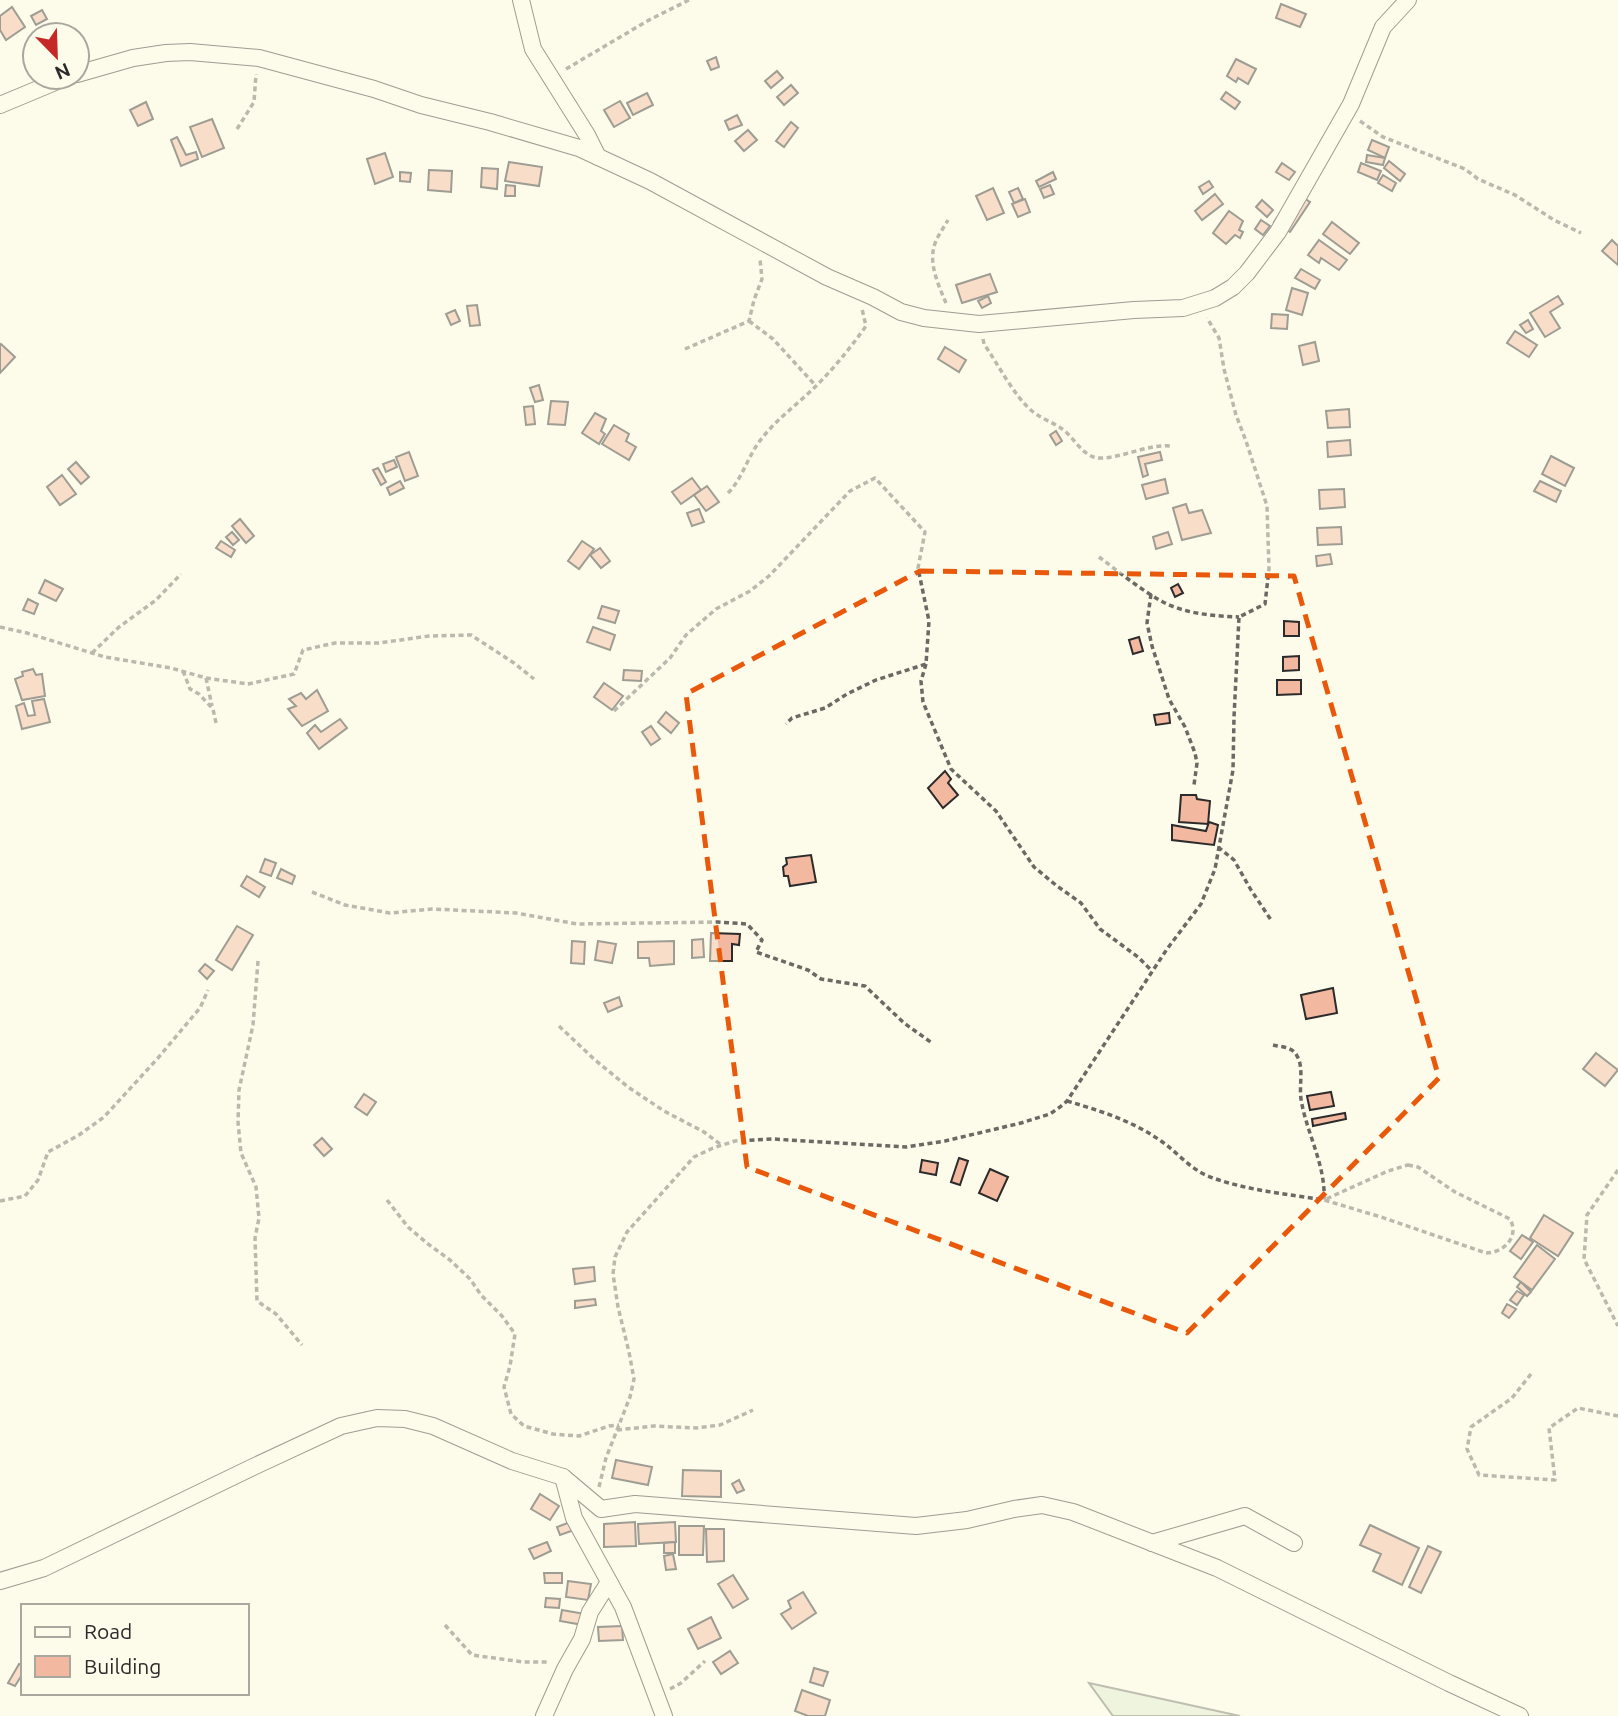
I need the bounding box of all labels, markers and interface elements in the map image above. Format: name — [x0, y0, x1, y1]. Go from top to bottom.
north arrow — [21, 21, 91, 91]
text: N — [52, 59, 73, 85]
legend — [21, 1604, 248, 1695]
text: Road — [84, 1619, 132, 1643]
text: Building — [84, 1654, 161, 1678]

